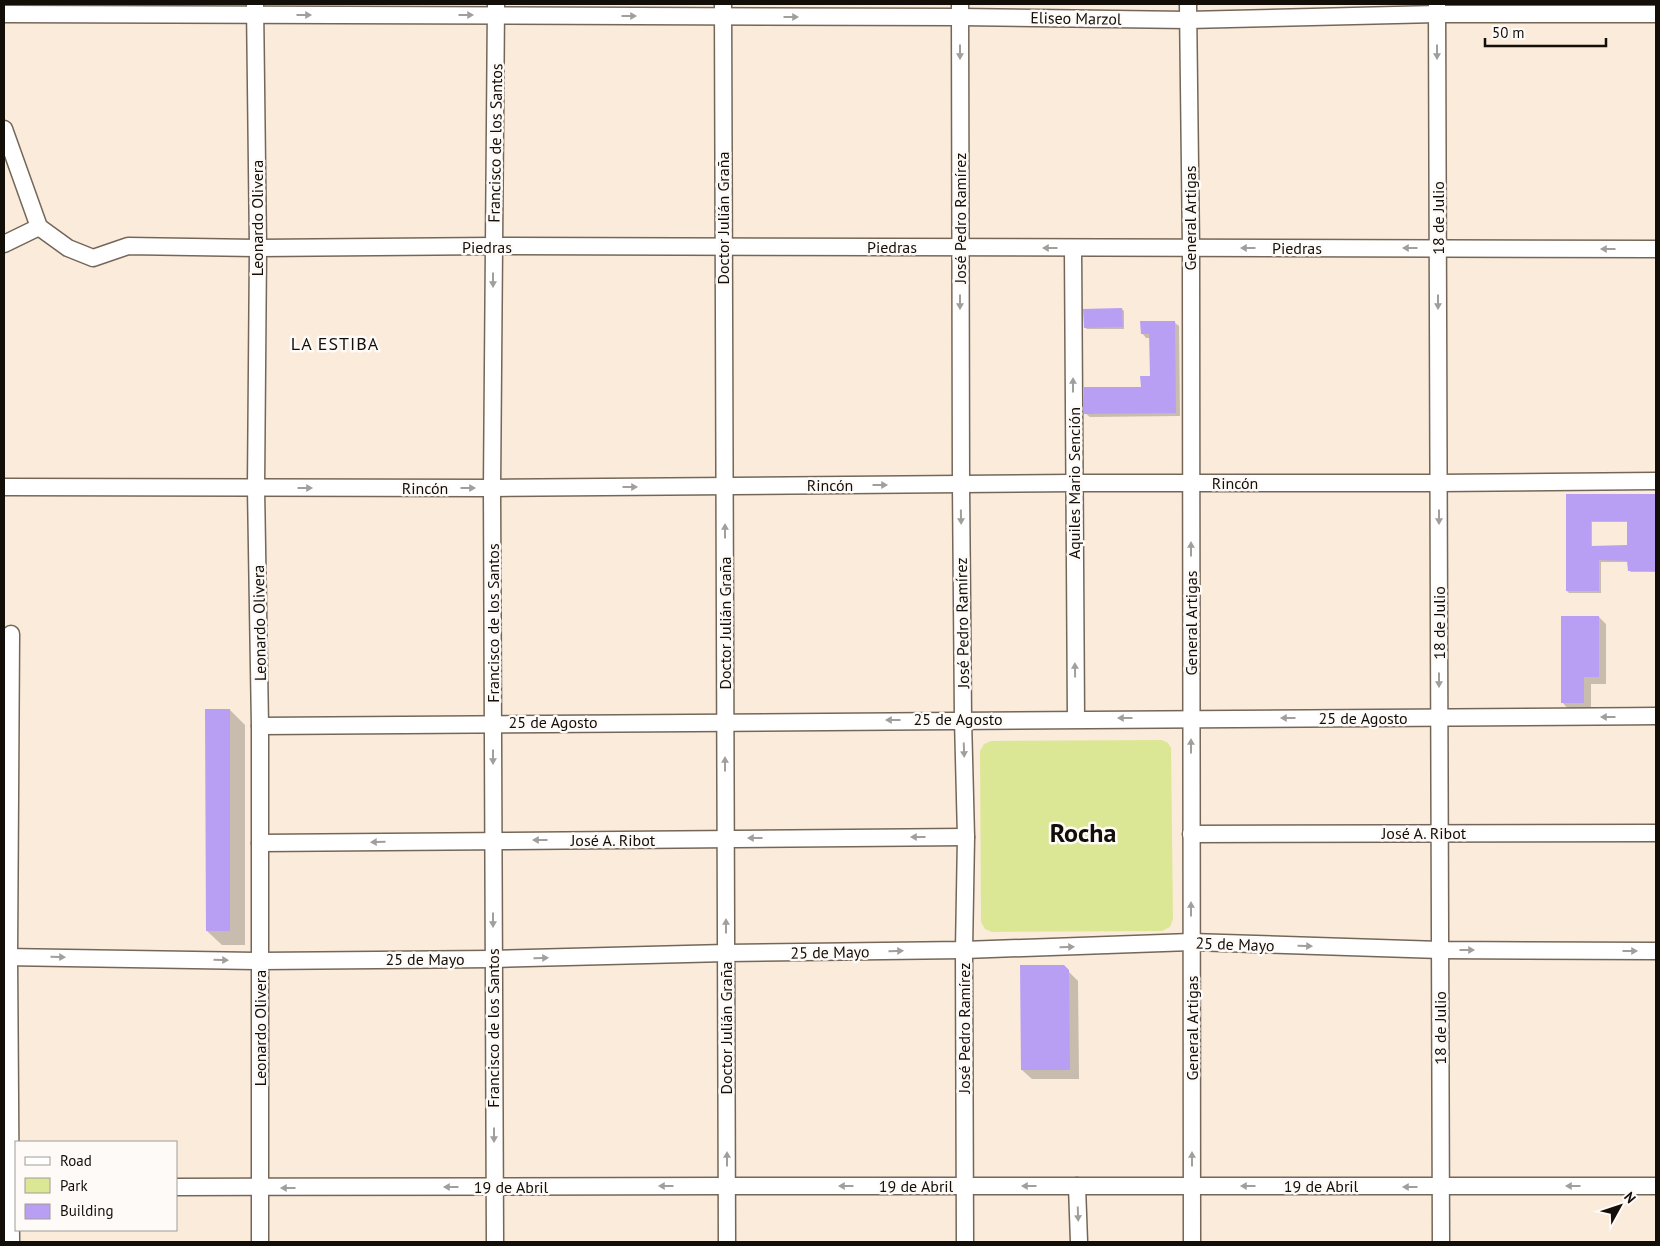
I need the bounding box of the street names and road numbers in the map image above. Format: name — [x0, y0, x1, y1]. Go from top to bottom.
street label: Eliseo Marzol — [1030, 7, 1122, 29]
street label: Francisco de los Santos — [484, 63, 506, 223]
street label: Doctor Julián Graña — [713, 152, 733, 284]
street label: José Pedro Ramírez — [950, 153, 970, 284]
street label: Leonardo Olivera — [247, 160, 267, 276]
street label: General Artigas — [1180, 165, 1200, 270]
street label: 18 de Julio — [1428, 181, 1448, 255]
street label: Piedras — [462, 237, 512, 257]
street label: Piedras — [867, 237, 917, 257]
street label: Piedras — [1272, 238, 1322, 258]
street label: Aquiles Mario Sención — [1064, 407, 1084, 559]
street label: Rincón — [1212, 473, 1258, 493]
street label: Rincón — [807, 475, 853, 495]
street label: Rincón — [402, 478, 448, 498]
street label: Francisco de los Santos — [483, 543, 503, 703]
street label: Doctor Julián Graña — [715, 557, 735, 689]
street label: José Pedro Ramírez — [951, 557, 973, 690]
street label: Leonardo Olivera — [248, 565, 270, 681]
street label: General Artigas — [1181, 570, 1201, 675]
street label: 18 de Julio — [1429, 586, 1449, 660]
street label: 25 de Agosto — [1318, 708, 1408, 728]
street label: 25 de Agosto — [913, 709, 1003, 729]
street label: 25 de Agosto — [508, 712, 598, 732]
street label: José A. Ribot — [1381, 823, 1467, 843]
street label: José A. Ribot — [570, 830, 656, 850]
street label: 25 de Mayo — [1195, 933, 1275, 955]
street label: 25 de Mayo — [790, 941, 870, 963]
street label: Francisco de los Santos — [483, 948, 503, 1108]
street label: 25 de Mayo — [385, 949, 465, 969]
street label: Doctor Julián Graña — [716, 962, 736, 1094]
street label: José Pedro Ramírez — [954, 963, 974, 1094]
street label: Leonardo Olivera — [250, 970, 270, 1086]
street label: General Artigas — [1182, 975, 1202, 1080]
street label: 18 de Julio — [1430, 991, 1450, 1065]
street label: 19 de Abril — [879, 1176, 954, 1196]
street label: 19 de Abril — [1284, 1176, 1359, 1196]
street label: 19 de Abril — [474, 1177, 549, 1197]

